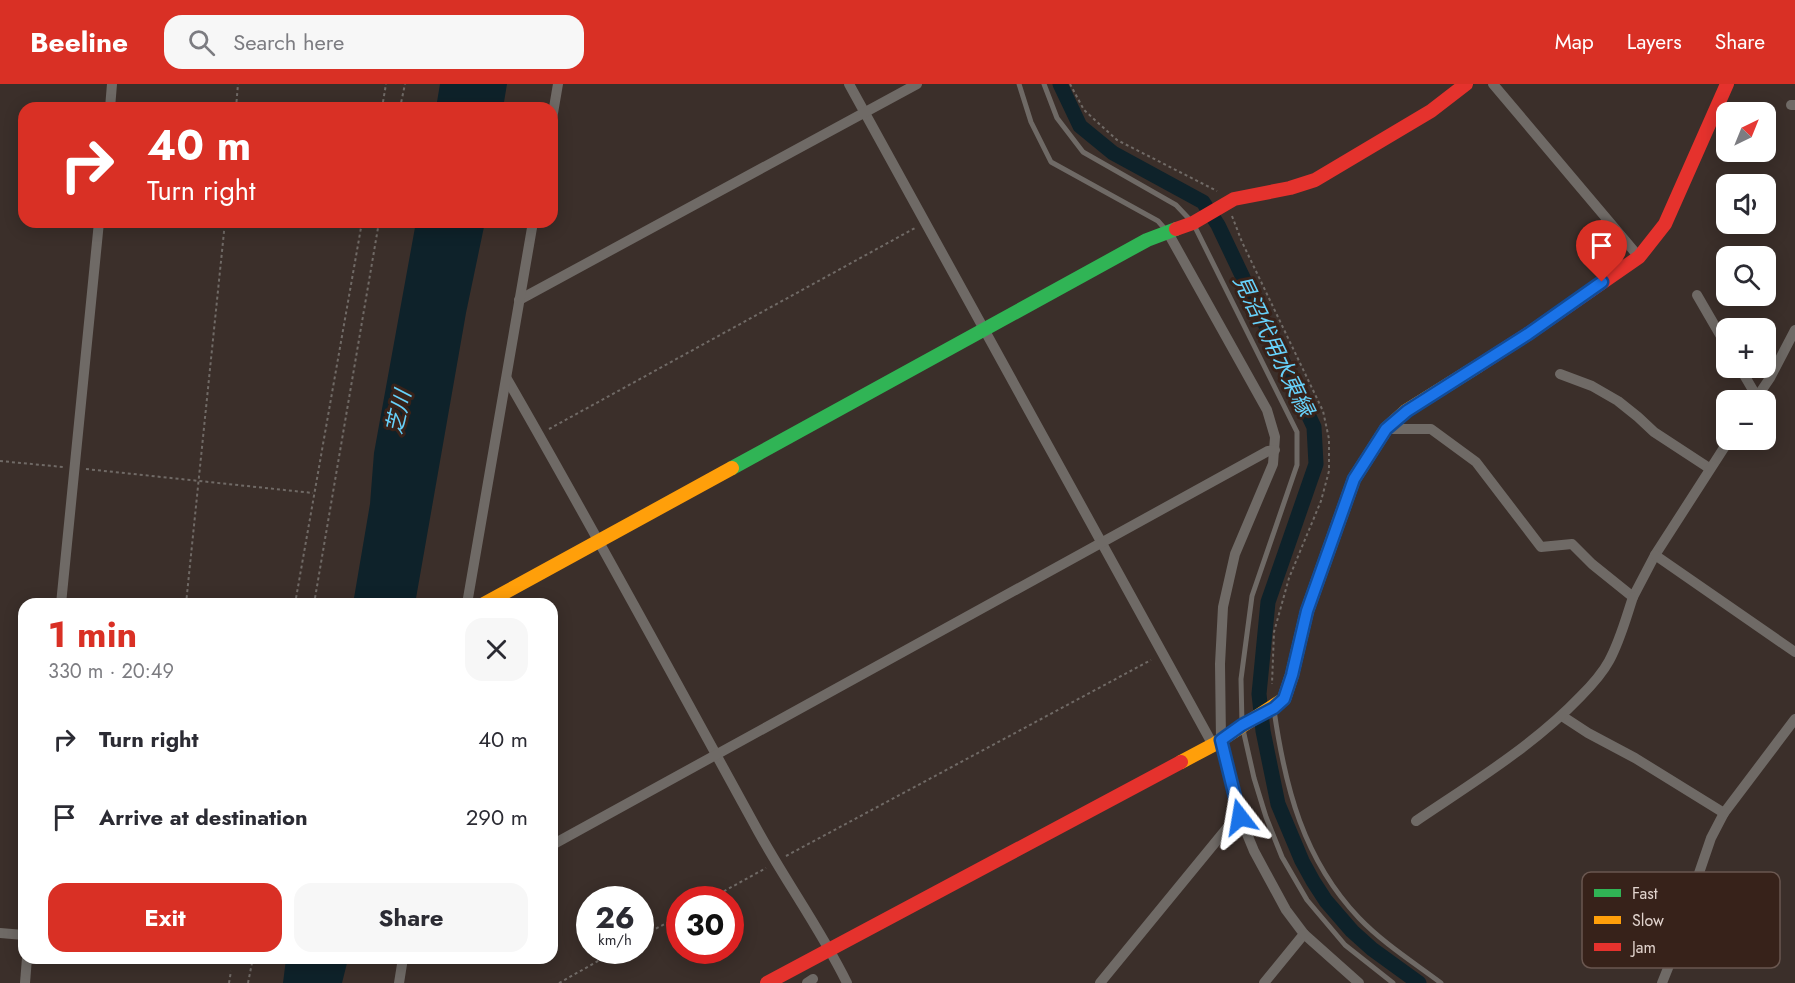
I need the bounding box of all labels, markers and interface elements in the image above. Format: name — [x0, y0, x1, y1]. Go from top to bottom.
search box — [164, 15, 584, 69]
text: Beeline — [30, 22, 128, 63]
icon: search — [185, 26, 218, 59]
text: Search here — [233, 26, 344, 58]
text: Map — [1555, 27, 1594, 57]
text: Layers — [1627, 27, 1682, 57]
text: Share — [1715, 27, 1765, 57]
north arrow — [1716, 102, 1776, 162]
map controls — [1716, 102, 1776, 450]
text: 40 m — [147, 115, 251, 176]
icon: right — [48, 126, 126, 204]
text: Turn right — [147, 171, 255, 210]
button: sound — [1716, 174, 1776, 234]
pin — [1576, 220, 1627, 282]
icon: arrive — [1585, 229, 1618, 262]
button: search — [1716, 246, 1776, 306]
water label: 見沼代用水東縁 — [1226, 269, 1323, 424]
button: + — [1716, 318, 1776, 378]
water label: 芝川 — [377, 385, 419, 437]
button: − — [1716, 390, 1776, 450]
text: 1 min — [48, 608, 137, 660]
button: close — [465, 618, 528, 681]
text: 330 m · 20:49 — [48, 657, 174, 686]
icon: right — [48, 723, 81, 756]
text: Turn right — [99, 723, 199, 755]
text: 40 m — [478, 723, 528, 755]
position arrow — [1208, 785, 1272, 849]
icon: arrive — [48, 801, 81, 834]
text: Arrive at destination — [99, 801, 308, 833]
text: 290 m — [466, 801, 528, 833]
legend — [1582, 872, 1780, 968]
text: Fast — [1632, 882, 1658, 905]
button: Exit — [48, 883, 282, 952]
button: Share — [294, 883, 528, 952]
speed limit sign: 30 — [666, 886, 744, 964]
text: 26 — [595, 896, 635, 939]
text: Slow — [1632, 909, 1664, 932]
text: km/h — [598, 929, 632, 951]
text: Jam — [1630, 936, 1656, 959]

